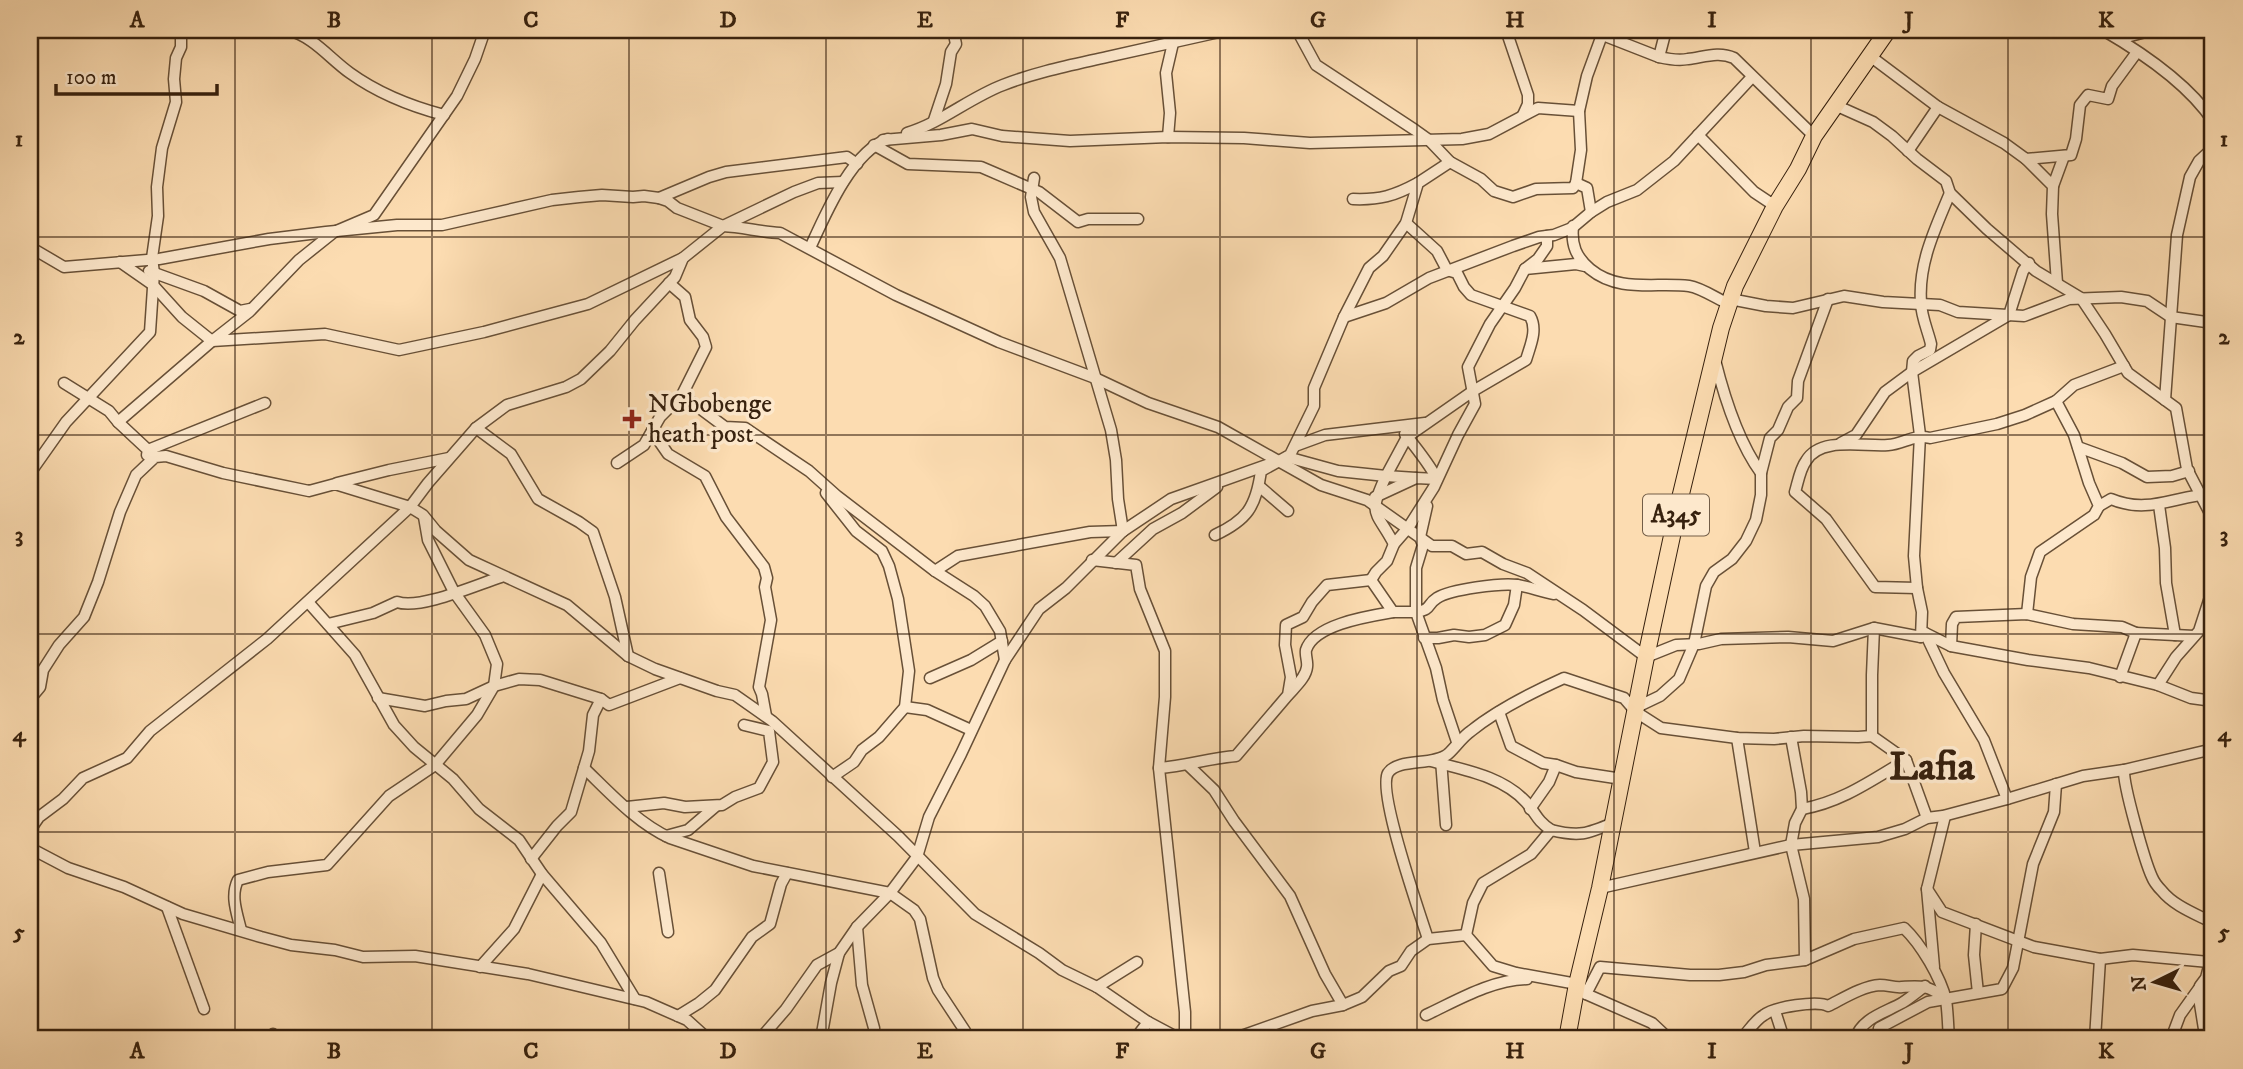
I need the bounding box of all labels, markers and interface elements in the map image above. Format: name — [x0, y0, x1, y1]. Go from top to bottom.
text: A — [129, 6, 146, 35]
text: B — [327, 6, 341, 35]
text: C — [523, 6, 539, 35]
text: D — [719, 6, 737, 35]
text: E — [917, 6, 933, 35]
text: F — [1115, 6, 1130, 35]
text: G — [1310, 6, 1326, 35]
text: H — [1505, 6, 1525, 35]
text: I — [1707, 6, 1717, 35]
text: J — [1901, 6, 1914, 35]
text: K — [2098, 6, 2115, 35]
scale bar — [56, 52, 217, 96]
text: 100 m — [66, 65, 117, 91]
text: 1 — [15, 125, 23, 154]
text: 1 — [2220, 125, 2228, 154]
text: 2 — [13, 323, 25, 352]
text: 2 — [2218, 323, 2230, 352]
place label: NGbobenge heath post — [648, 388, 772, 451]
marker: NGbobenge heath post — [622, 409, 642, 429]
road number: A345 — [1643, 494, 1709, 536]
text: 3 — [15, 521, 23, 550]
text: 3 — [2220, 521, 2228, 550]
text: 4 — [12, 720, 27, 749]
text: 4 — [2217, 720, 2232, 749]
district label: Lafia — [1889, 743, 1976, 793]
text: 5 — [12, 918, 25, 947]
text: 5 — [2217, 918, 2230, 947]
north arrow — [2120, 946, 2190, 1016]
text: N — [2127, 974, 2152, 992]
text: A — [129, 1037, 146, 1066]
text: B — [327, 1037, 341, 1066]
text: C — [523, 1037, 539, 1066]
text: D — [719, 1037, 737, 1066]
text: E — [917, 1037, 933, 1066]
text: F — [1115, 1037, 1130, 1066]
text: G — [1310, 1037, 1326, 1066]
text: H — [1505, 1037, 1525, 1066]
text: I — [1707, 1037, 1717, 1066]
text: J — [1901, 1037, 1914, 1066]
text: K — [2098, 1037, 2115, 1066]

